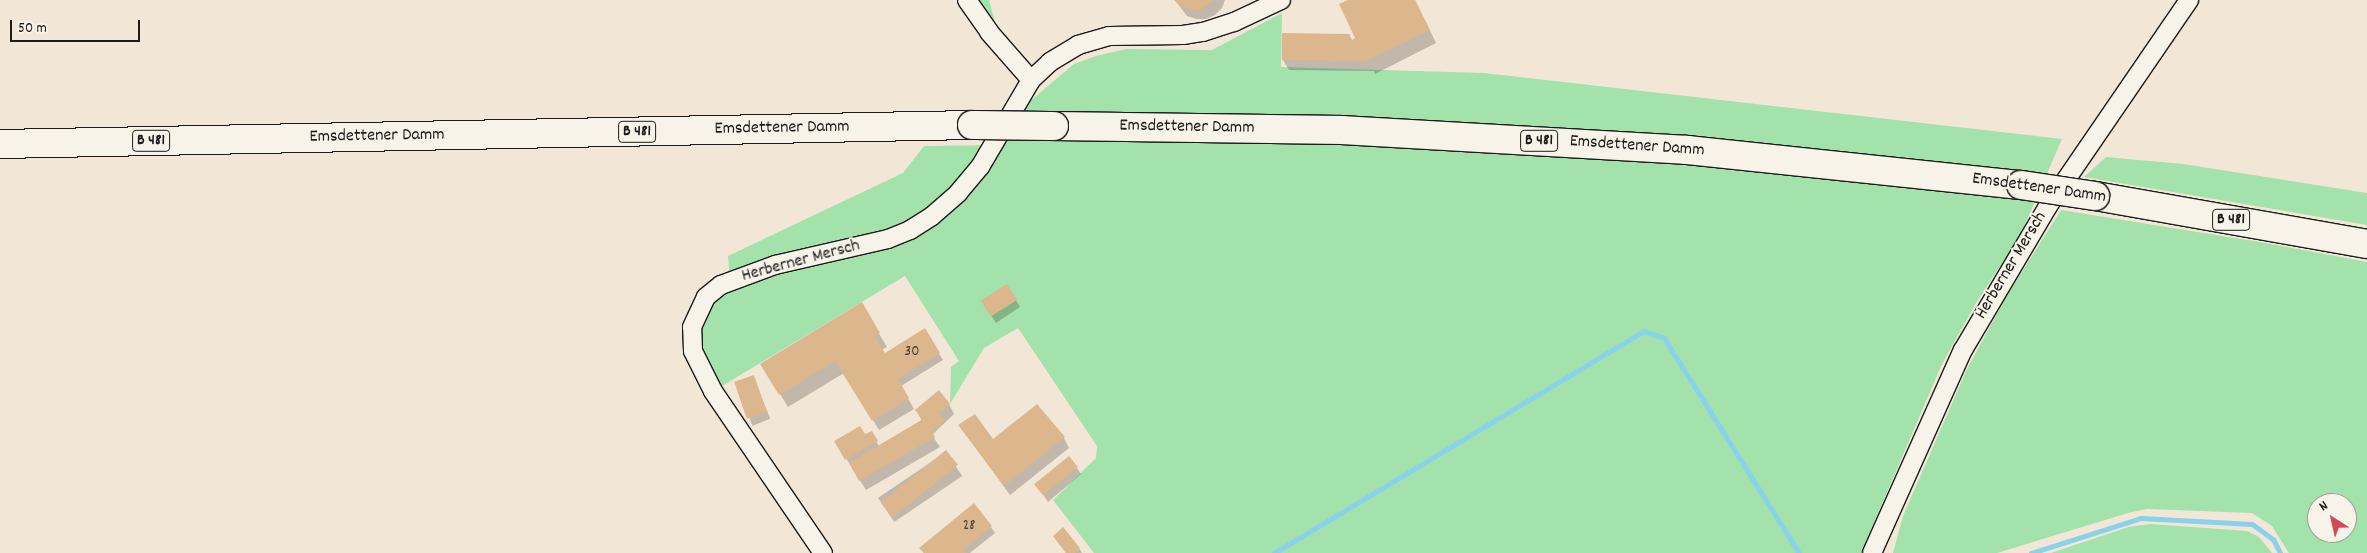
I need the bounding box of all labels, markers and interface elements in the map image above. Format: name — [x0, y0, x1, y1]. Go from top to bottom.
scale bar — [12, 10, 142, 42]
text: 50 m — [18, 18, 47, 40]
street label: Emsdettener Damm — [1119, 116, 1255, 140]
street label: Emsdettener Damm — [714, 117, 850, 141]
road number: B 481 — [617, 118, 657, 146]
street label: Emsdettener Damm — [309, 125, 445, 149]
road number: B 481 — [131, 128, 171, 154]
road number: B 481 — [1519, 128, 1559, 154]
street label: Emsdettener Damm — [1569, 132, 1705, 162]
street label: Emsdettener Damm — [1971, 169, 2107, 209]
road number: B 481 — [2211, 206, 2251, 234]
street label: Herberner Mersch — [1971, 208, 2053, 324]
street label: Herberner Mersch — [740, 236, 862, 288]
house number: 30 — [905, 344, 919, 362]
north arrow — [2307, 493, 2357, 543]
text: N — [2315, 496, 2333, 517]
house number: 28 — [963, 518, 975, 536]

